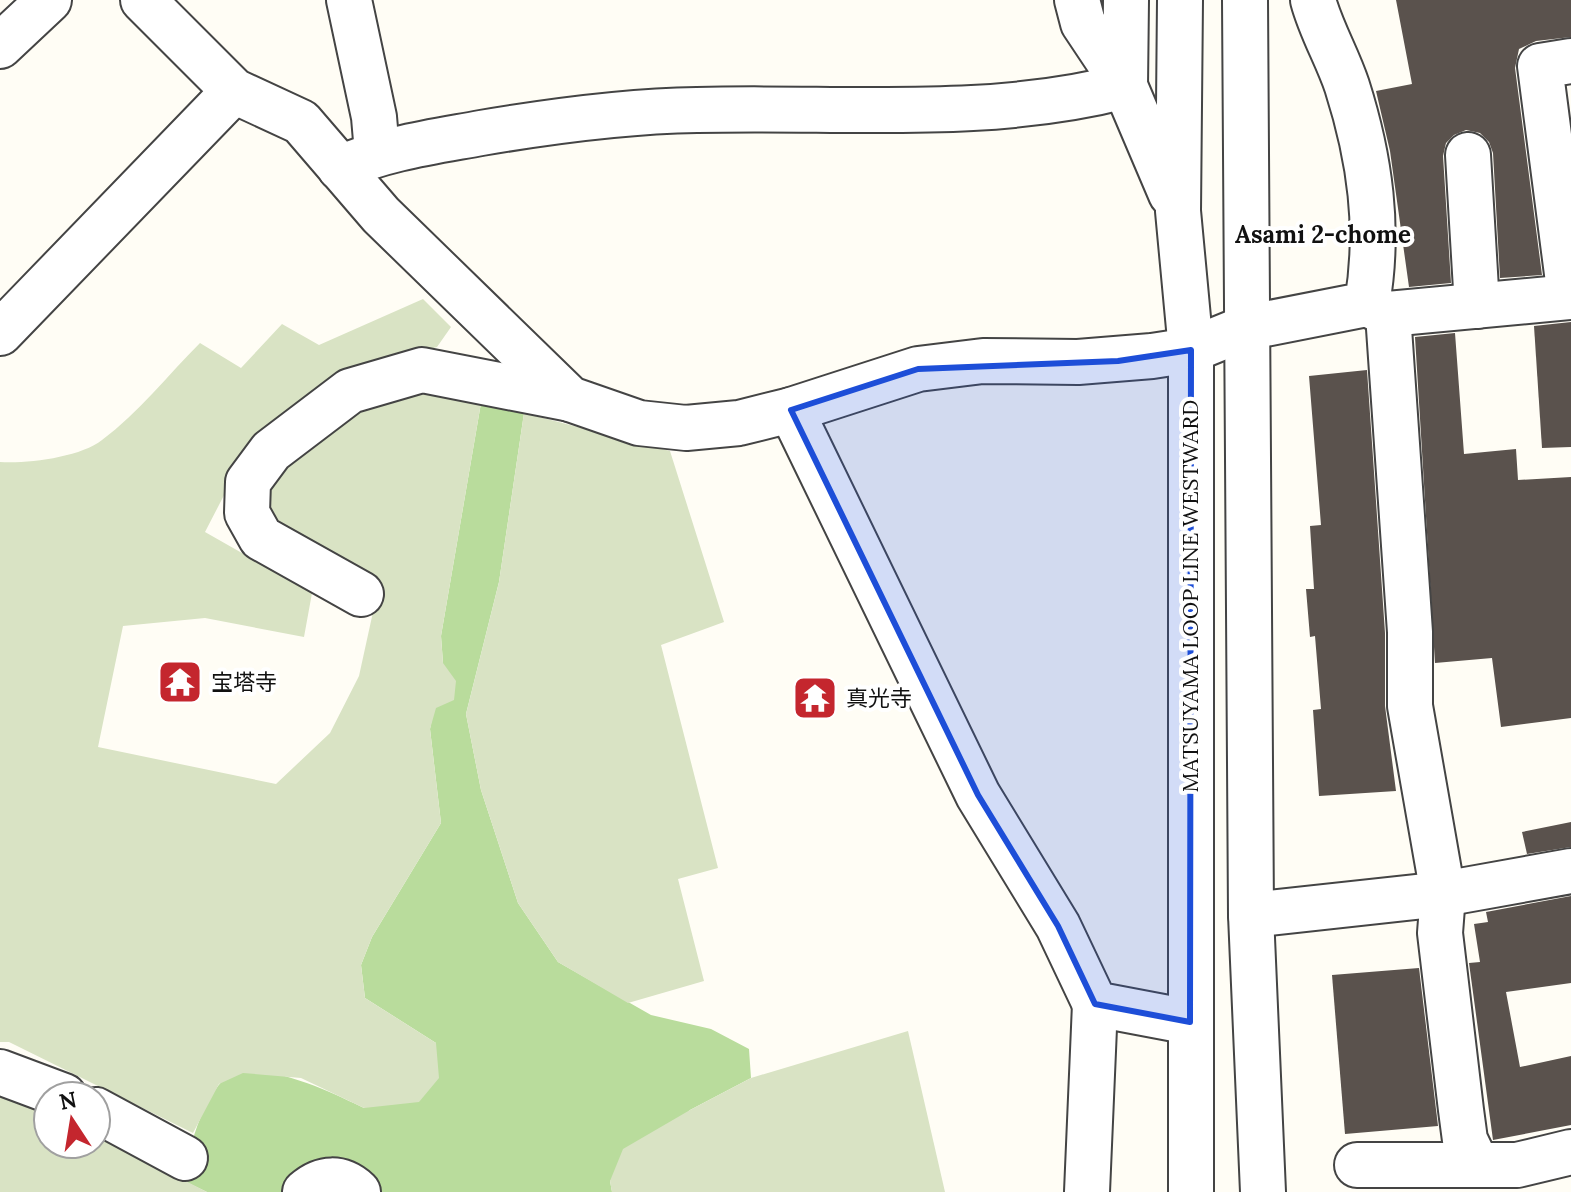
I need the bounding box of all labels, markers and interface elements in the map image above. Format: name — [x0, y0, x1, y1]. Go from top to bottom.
district label: Asami 2-chome — [1235, 219, 1411, 250]
street label: MATSUYAMA LOOP LINE WESTWARD — [1176, 400, 1204, 792]
temple icon: 宝塔寺 — [156, 658, 204, 706]
place label: 宝塔寺 — [211, 668, 277, 696]
temple icon: 真光寺 — [791, 674, 839, 722]
place label: 真光寺 — [846, 684, 912, 712]
north arrow — [32, 1080, 112, 1160]
text: N — [57, 1085, 79, 1116]

